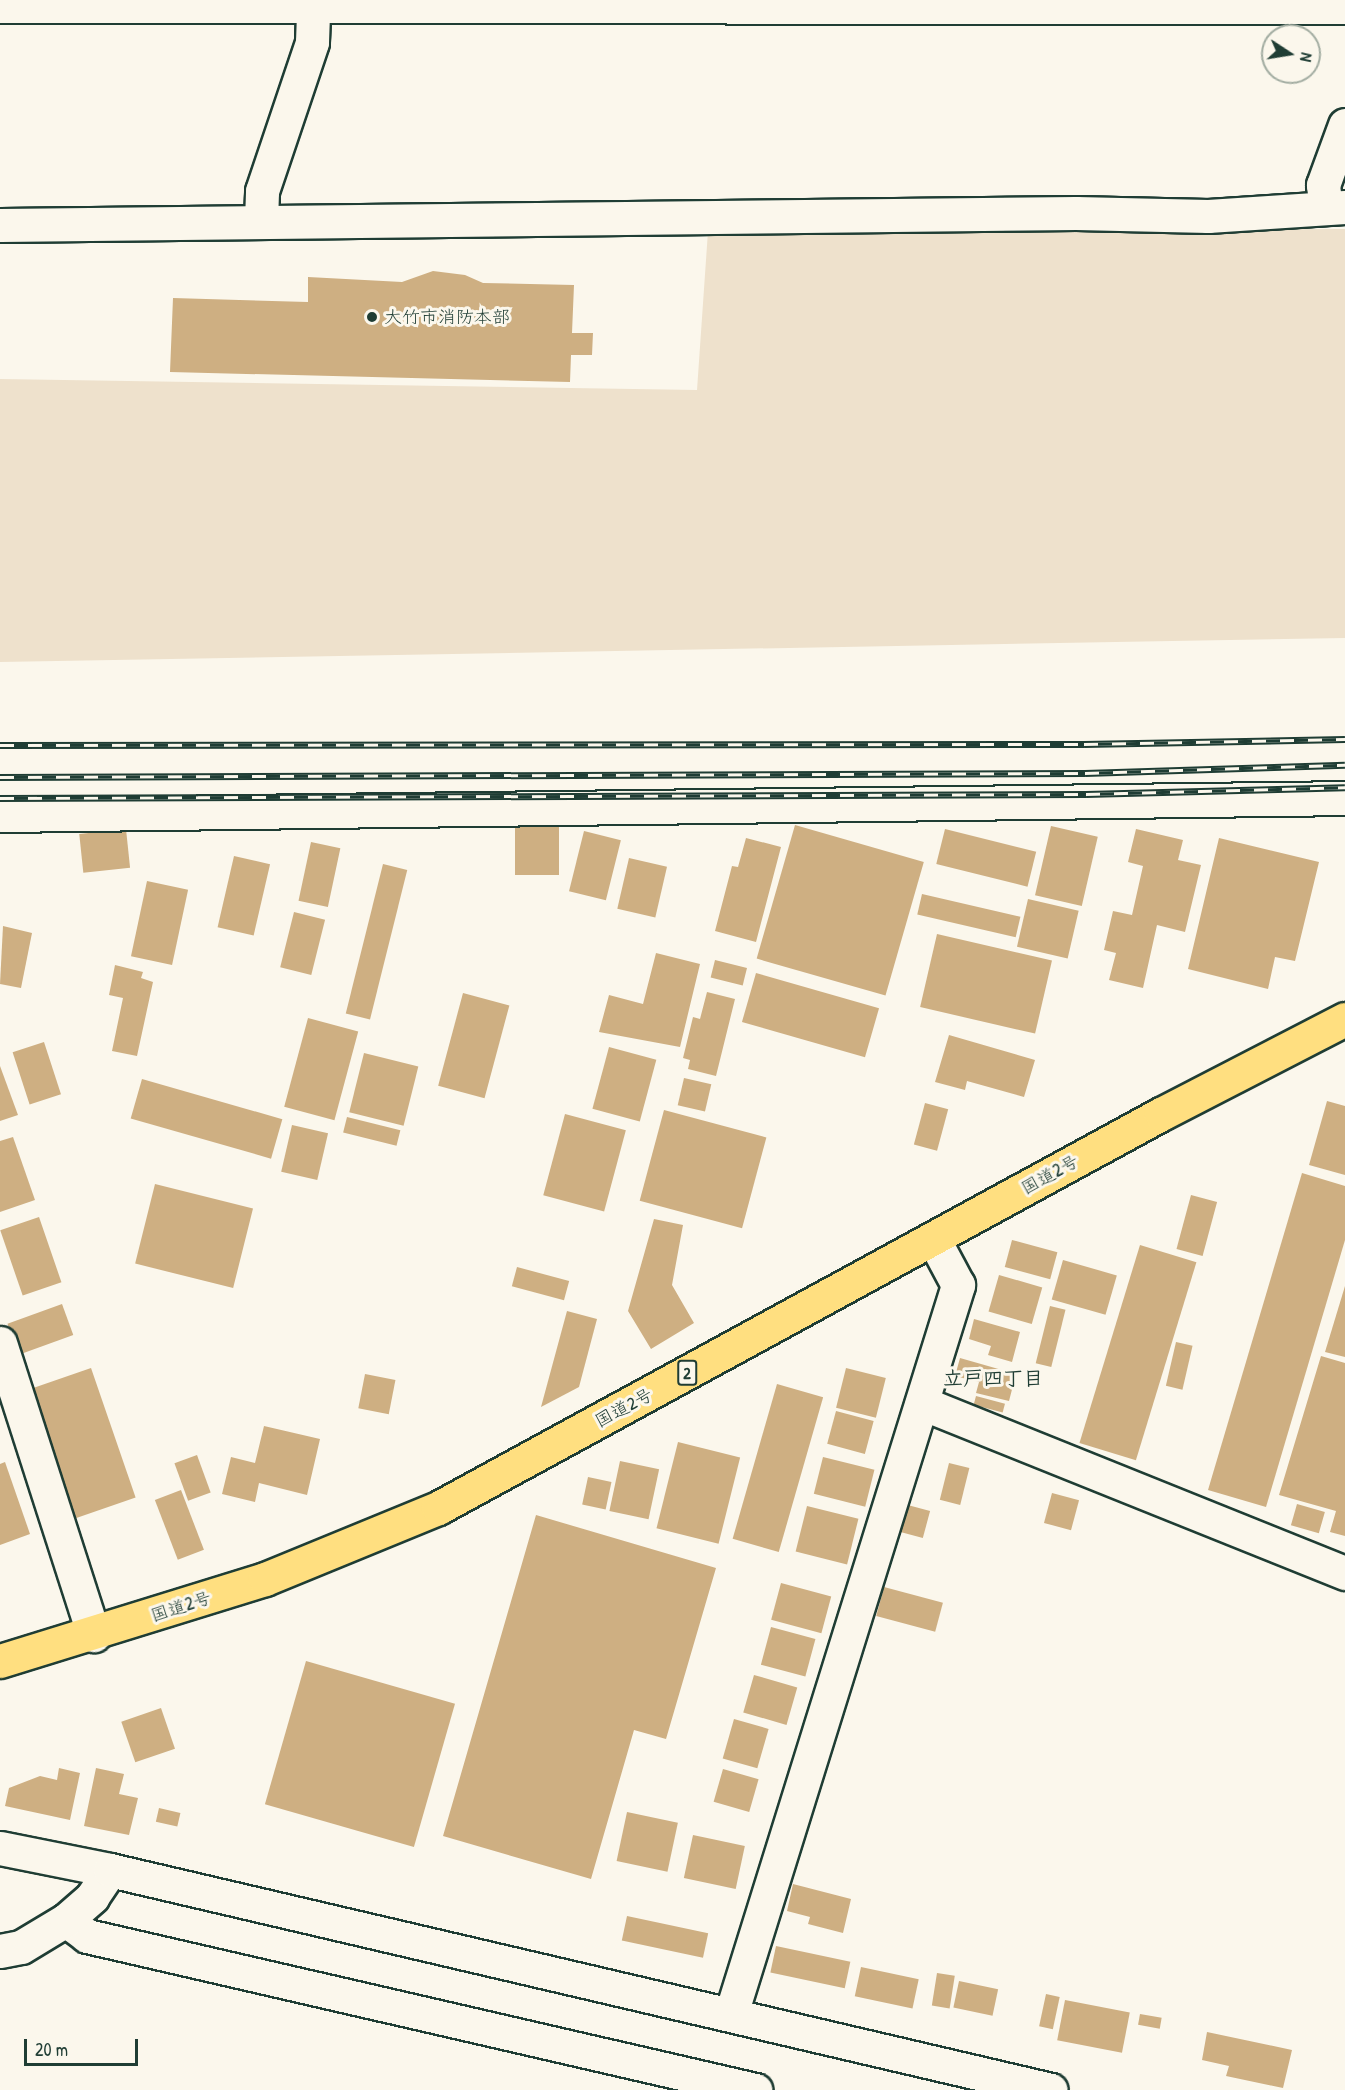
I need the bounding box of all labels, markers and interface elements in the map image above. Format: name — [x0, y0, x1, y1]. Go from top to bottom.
north arrow — [1261, 24, 1321, 84]
text: N — [1295, 51, 1318, 64]
place label: 大竹市消防本部 — [384, 306, 510, 328]
marker: 大竹市消防本部 — [365, 310, 379, 324]
street label: 国道2号 — [1017, 1150, 1083, 1200]
road number: 2 — [676, 1360, 698, 1386]
district label: 立戸四丁目 — [943, 1365, 1043, 1389]
street label: 国道2号 — [591, 1384, 657, 1432]
street label: 国道2号 — [148, 1587, 214, 1627]
scale bar — [27, 2027, 141, 2065]
text: 20 m — [35, 2037, 68, 2062]

